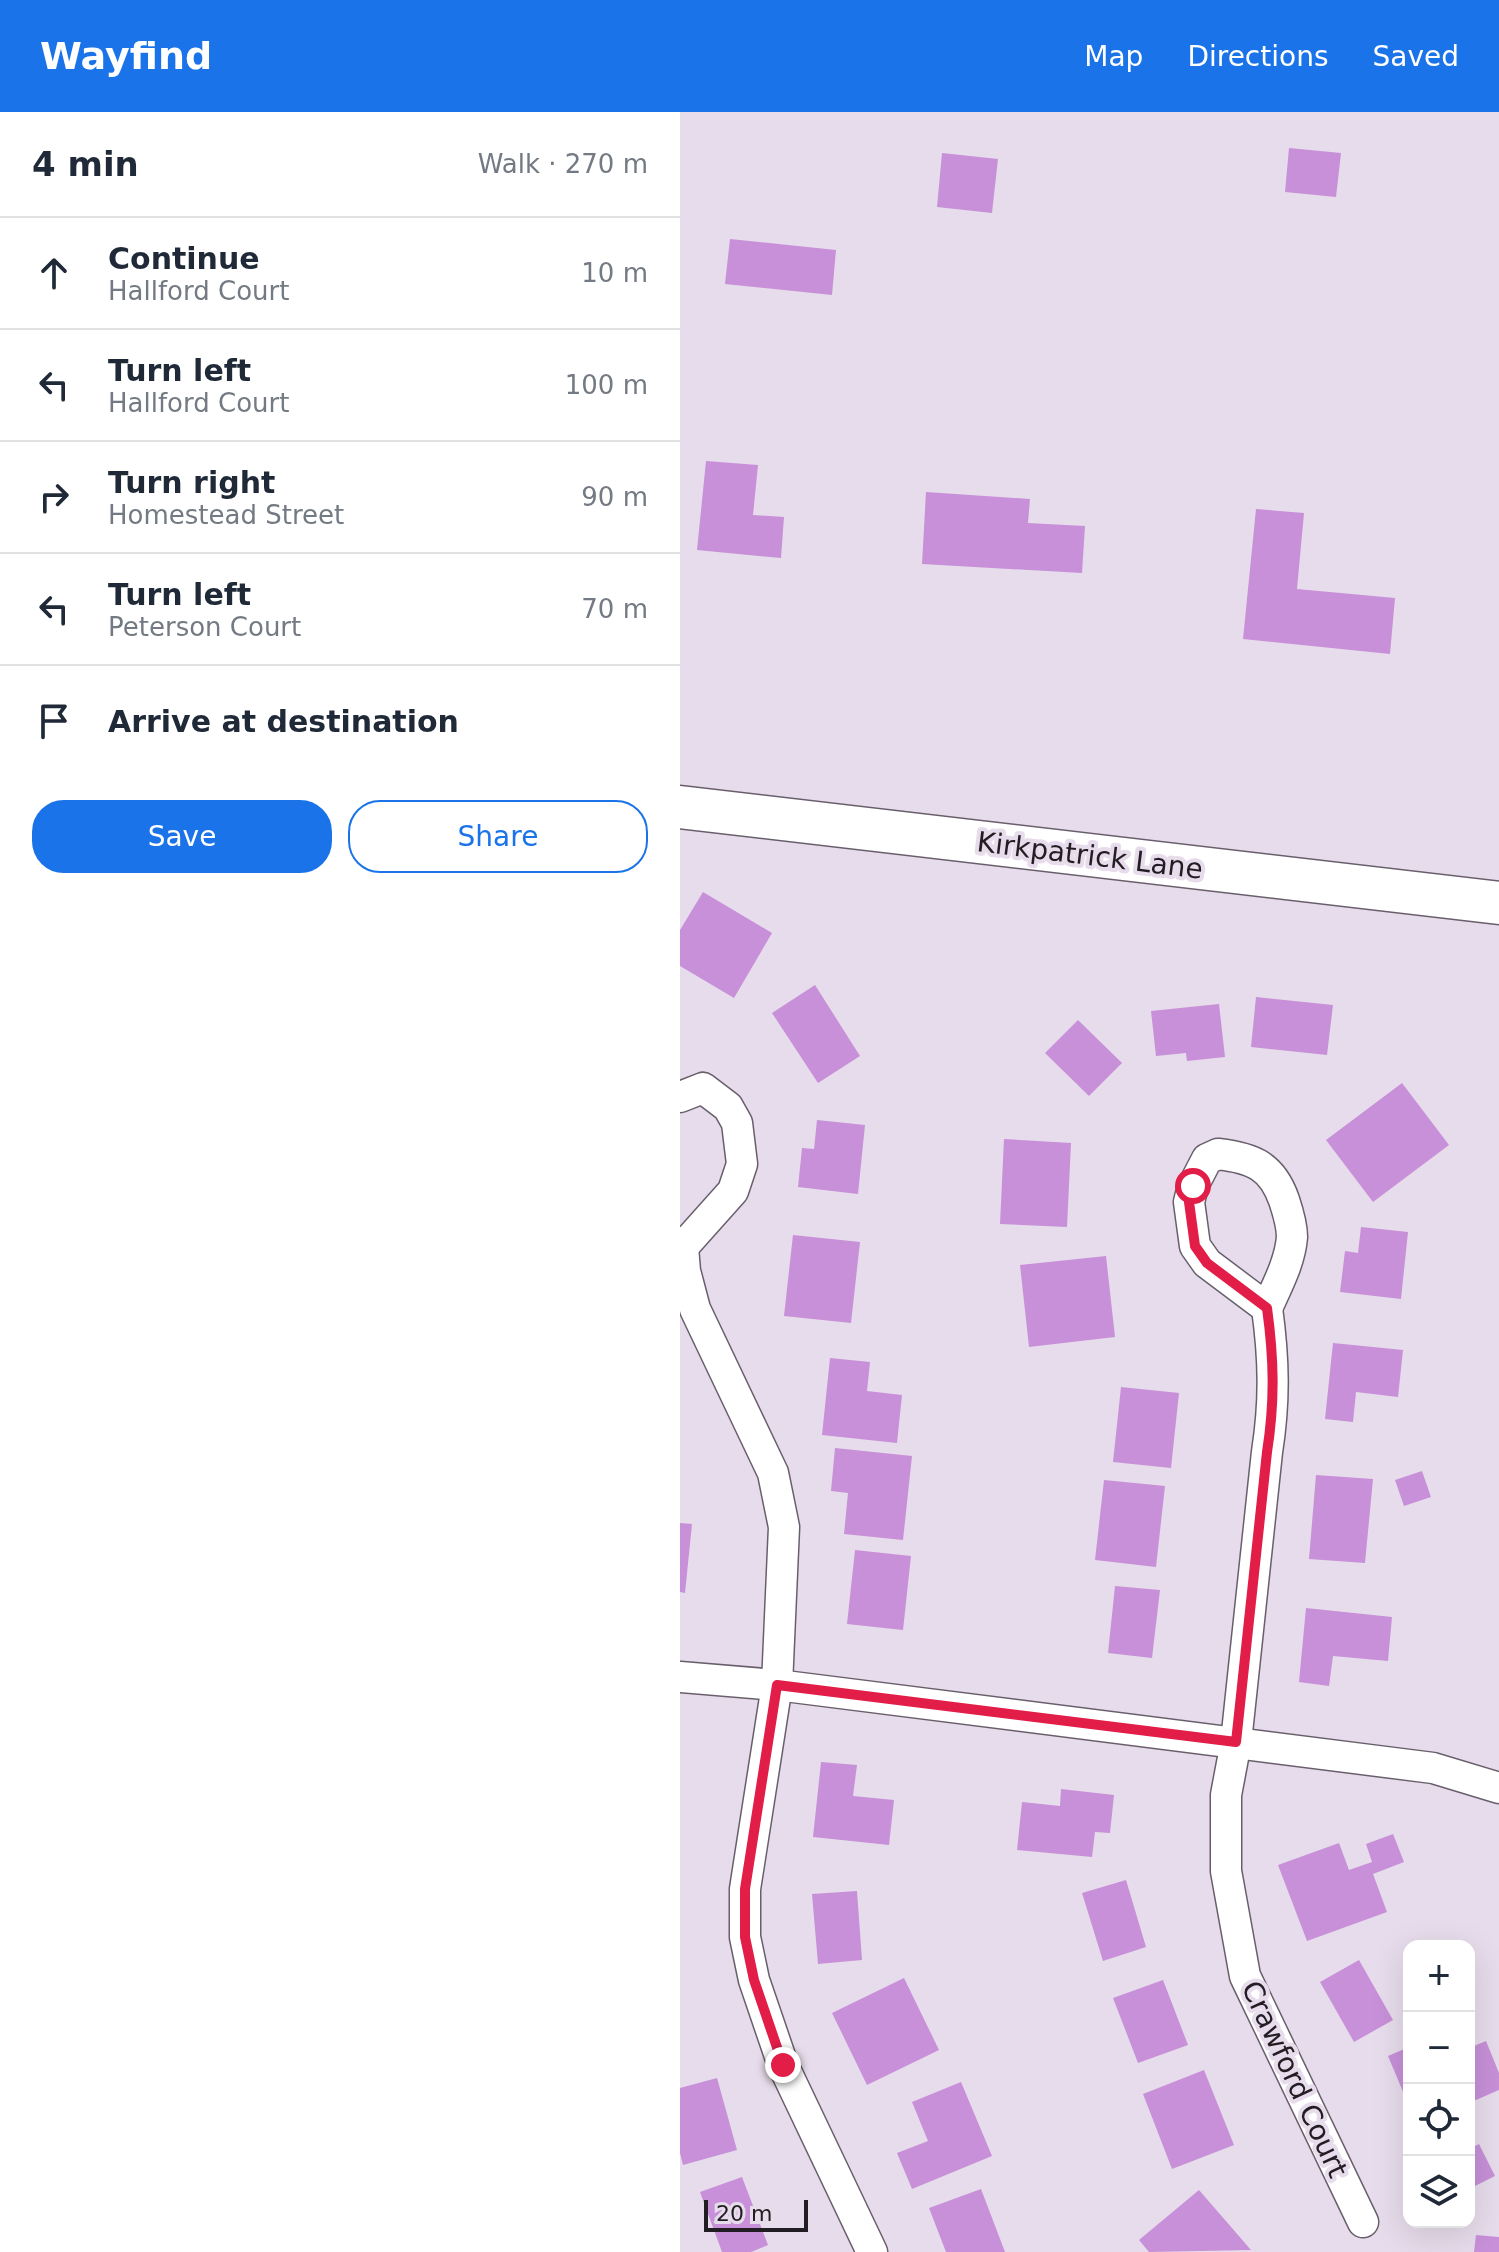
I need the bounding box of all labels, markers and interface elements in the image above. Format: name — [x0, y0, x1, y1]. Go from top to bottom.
text: Wayfind — [40, 34, 212, 78]
text: Map — [1084, 40, 1143, 73]
text: Directions — [1187, 40, 1328, 73]
text: Saved — [1372, 40, 1459, 73]
text: 4 min — [32, 144, 139, 184]
text: Walk · 270 m — [478, 149, 648, 179]
text: Continue — [108, 241, 260, 276]
icon: ahead — [32, 251, 76, 295]
text: 10 m — [581, 258, 648, 288]
text: Hallford Court — [108, 276, 289, 306]
text: Turn left — [108, 353, 251, 388]
icon: left — [32, 363, 76, 407]
text: 100 m — [565, 370, 648, 400]
text: Hallford Court — [108, 388, 289, 418]
text: Turn right — [108, 465, 275, 500]
icon: right — [32, 475, 76, 519]
text: 90 m — [581, 482, 648, 512]
text: Homestead Street — [108, 500, 344, 530]
text: Turn left — [108, 577, 251, 612]
icon: left — [32, 587, 76, 631]
text: 70 m — [581, 594, 648, 624]
text: Peterson Court — [108, 612, 301, 642]
icon: arrive — [32, 699, 76, 743]
text: Arrive at destination — [108, 704, 459, 739]
button: Save — [32, 800, 332, 873]
button: Share — [348, 800, 648, 873]
street label: Kirkpatrick Lane — [975, 825, 1205, 886]
route start — [1175, 1168, 1211, 1204]
map controls — [1403, 1940, 1475, 2228]
button: + — [1403, 1940, 1475, 2012]
street label: Crawford Court — [1235, 1976, 1354, 2183]
button: − — [1403, 2012, 1475, 2084]
route end — [765, 2047, 801, 2083]
button: locate — [1403, 2084, 1475, 2156]
button: layers — [1403, 2156, 1475, 2228]
scale bar — [704, 2196, 808, 2232]
text: 20 m — [716, 2201, 772, 2226]

